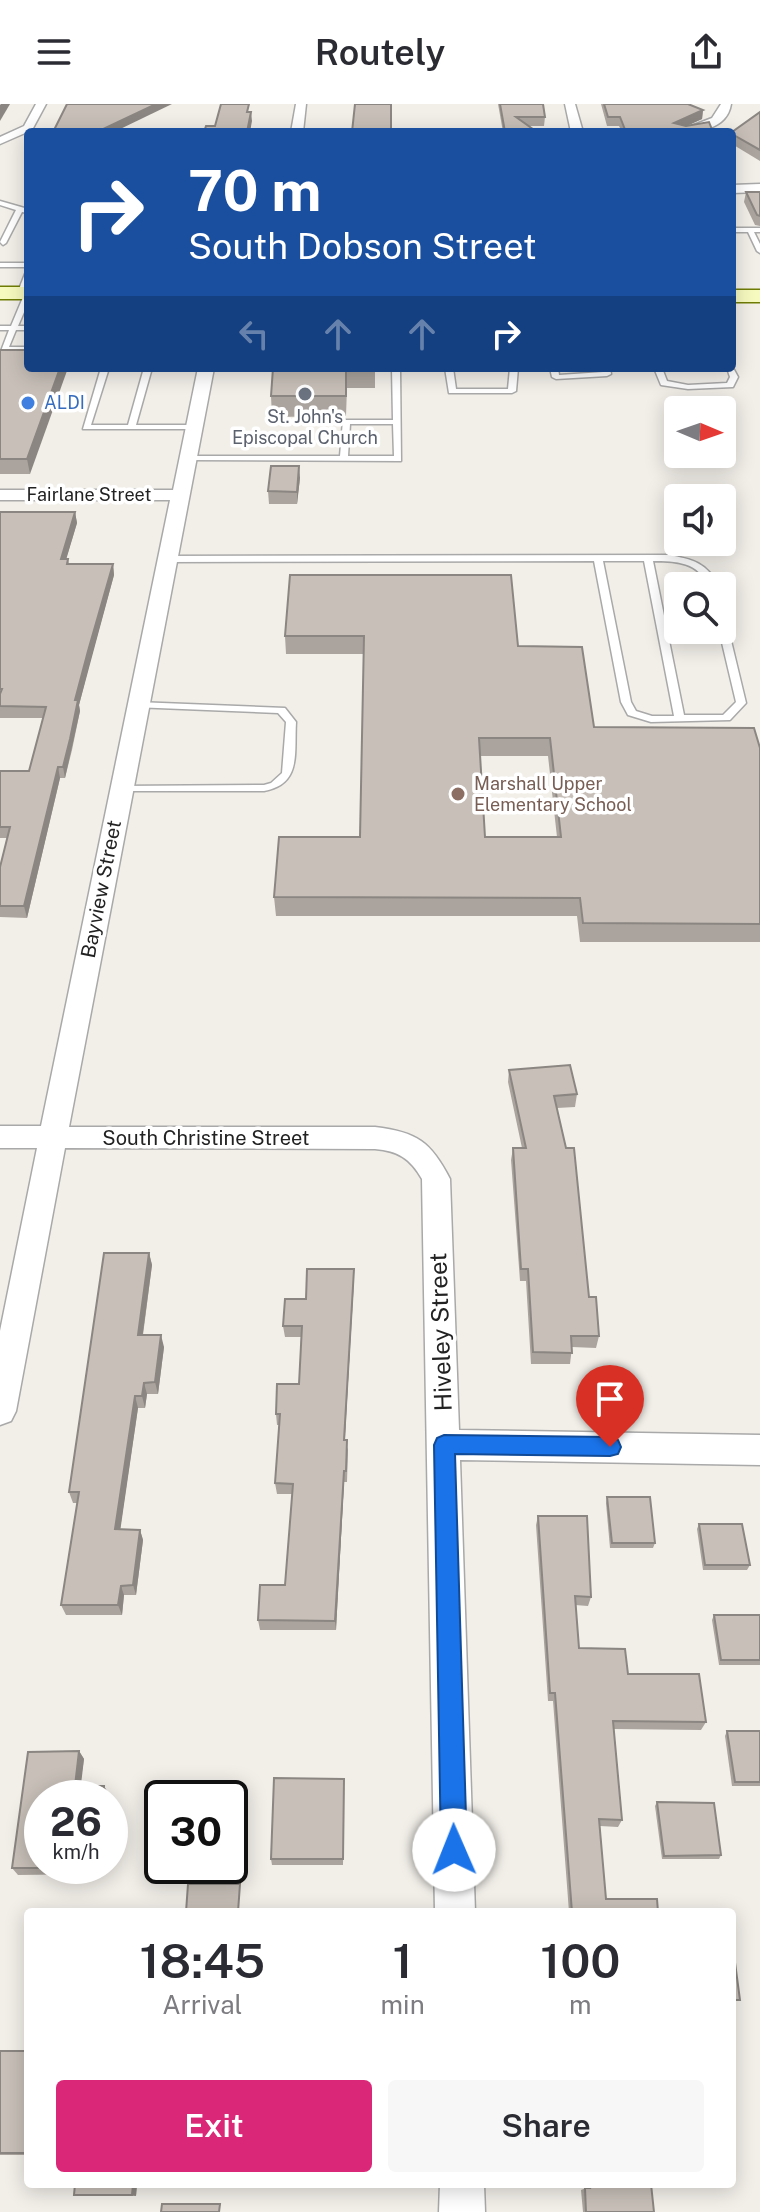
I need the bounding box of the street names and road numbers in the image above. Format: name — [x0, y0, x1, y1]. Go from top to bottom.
street label: Fairlane Street — [27, 484, 151, 505]
street label: Bayview Street — [76, 818, 126, 960]
street label: South Christine Street — [102, 1126, 310, 1150]
street label: Hiveley Street — [423, 1252, 457, 1412]

